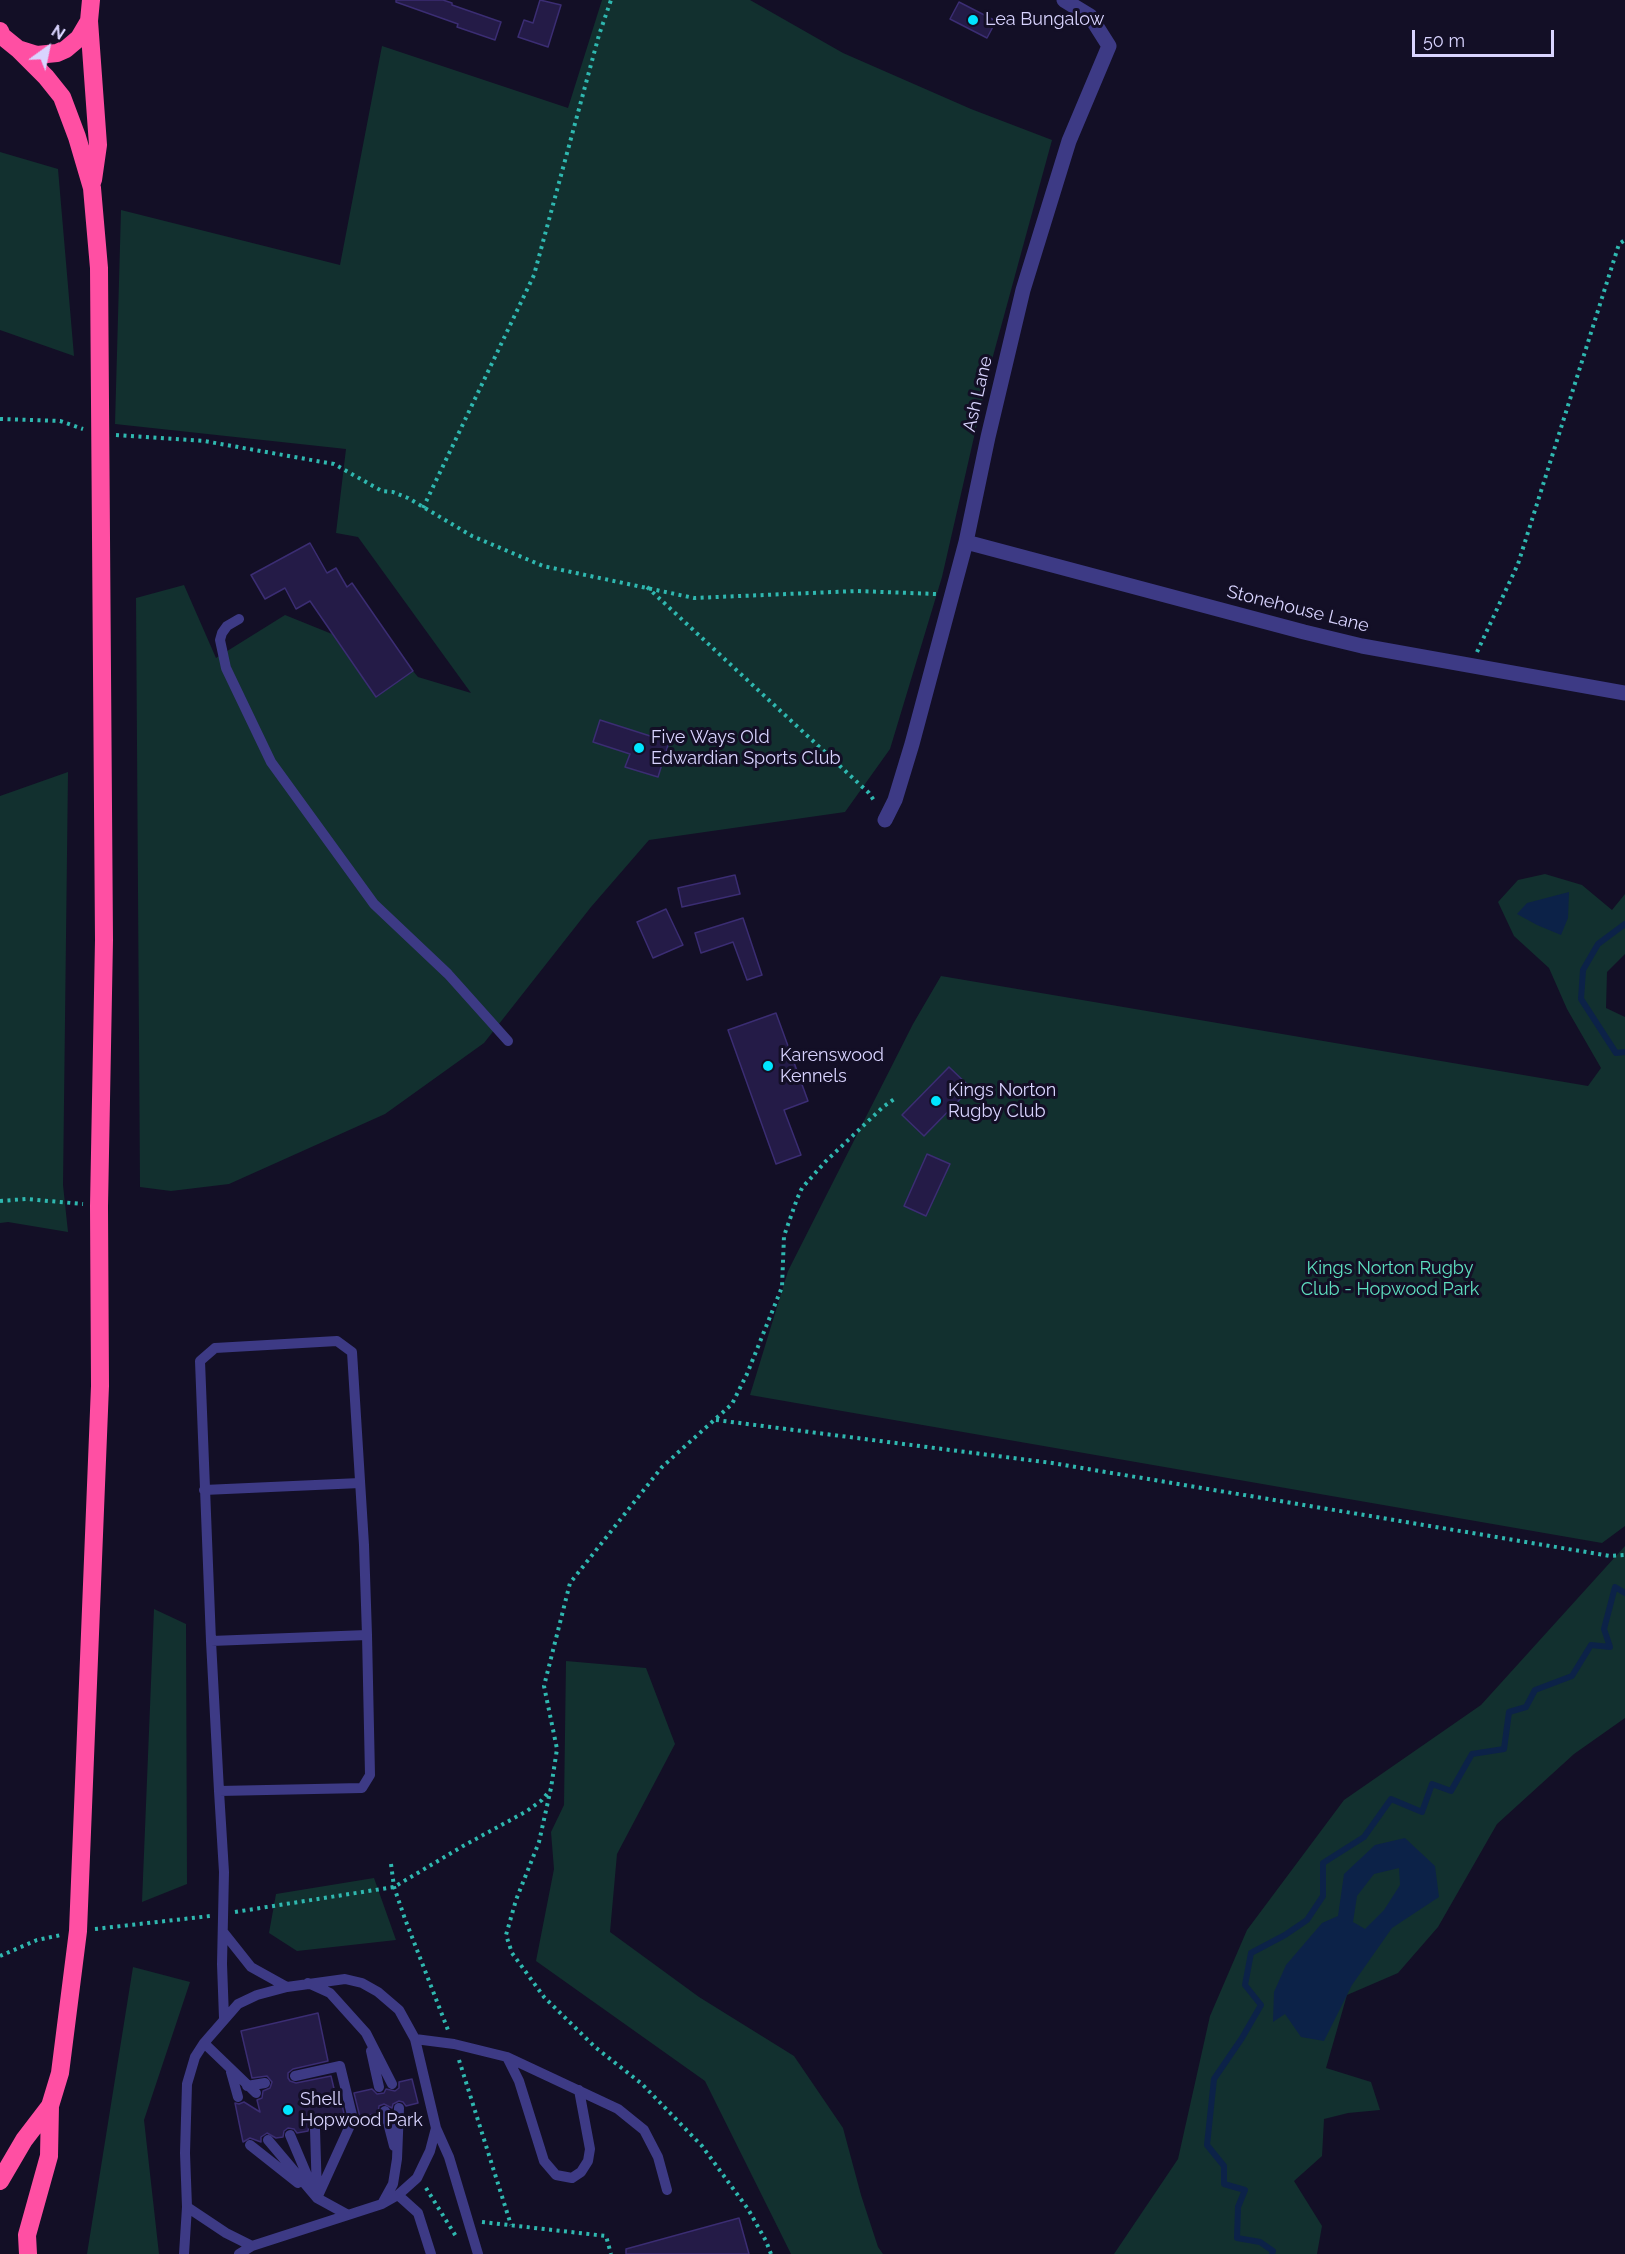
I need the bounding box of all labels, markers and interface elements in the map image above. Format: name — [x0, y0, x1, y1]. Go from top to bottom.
place label: Lea Bungalow — [985, 9, 1104, 31]
marker: Lea Bungalow — [966, 13, 980, 27]
north arrow — [18, 18, 78, 78]
scale bar — [1415, 18, 1558, 56]
text: N — [48, 21, 68, 44]
text: 50 m — [1423, 30, 1465, 51]
street label: Ash Lane — [959, 354, 997, 434]
street label: Stonehouse Lane — [1225, 581, 1371, 637]
place label: Five Ways Old Edwardian Sports Club — [651, 727, 841, 770]
marker: Five Ways Old Edwardian Sports Club — [632, 741, 646, 755]
place label: Karenswood Kennels — [780, 1045, 884, 1088]
marker: Karenswood Kennels — [761, 1059, 775, 1073]
place label: Kings Norton Rugby Club — [948, 1080, 1056, 1122]
marker: Kings Norton Rugby Club — [929, 1094, 943, 1108]
park label: Kings Norton Rugby Club - Hopwood Park — [1301, 1258, 1479, 1300]
place label: Shell Hopwood Park — [300, 2089, 423, 2132]
marker: Shell Hopwood Park — [281, 2103, 295, 2117]

